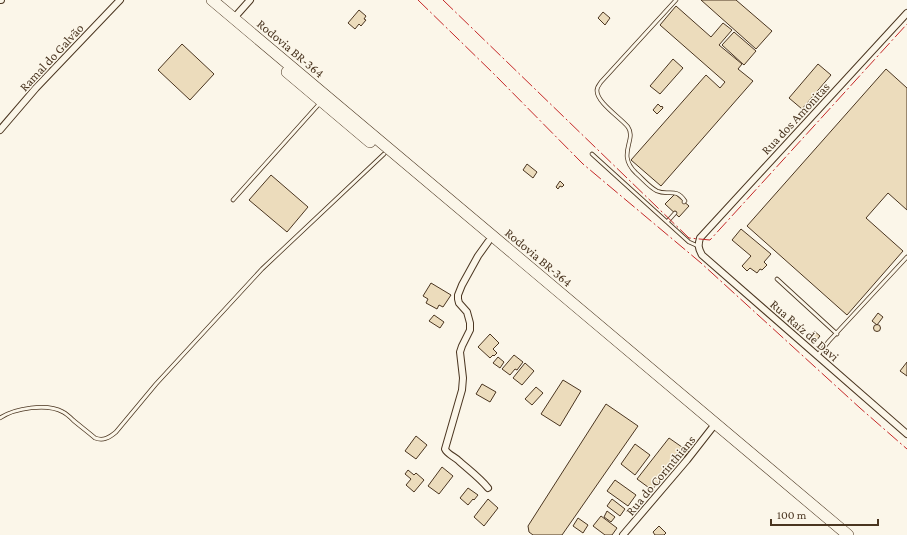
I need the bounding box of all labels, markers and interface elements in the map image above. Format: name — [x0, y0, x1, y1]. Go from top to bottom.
street label: Rodovia BR-364 — [254, 16, 327, 81]
street label: Ramal do Galvão — [16, 20, 87, 94]
street label: Rua dos Amonitas — [758, 79, 833, 158]
street label: Rodovia BR-364 — [502, 225, 575, 290]
street label: Rua Raíz de Davi — [767, 297, 842, 365]
street label: Rua do Corinthians — [623, 432, 698, 518]
scale bar — [771, 501, 878, 527]
text: 100 m — [777, 508, 807, 522]

